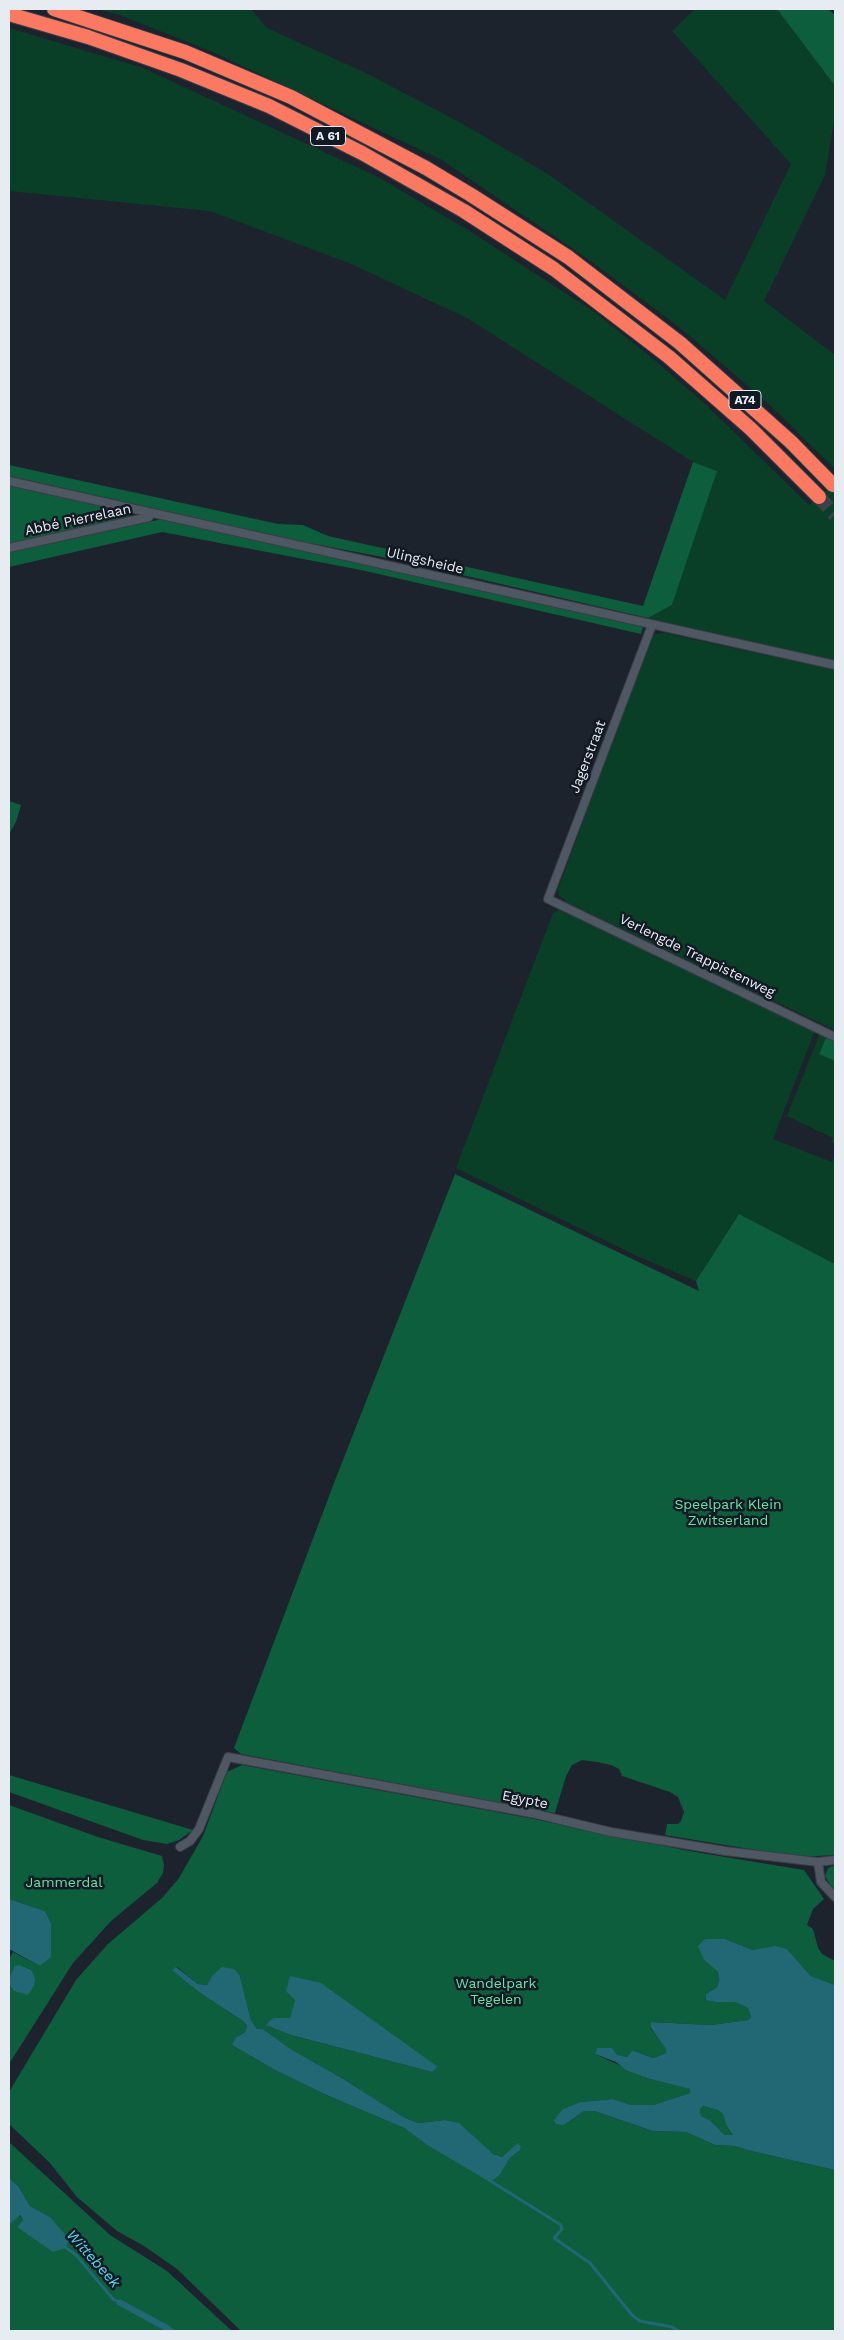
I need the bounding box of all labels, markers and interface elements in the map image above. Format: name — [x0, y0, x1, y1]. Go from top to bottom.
road number: A 61 — [310, 126, 346, 146]
road number: A74 — [729, 390, 761, 410]
street label: Abbé Pierrelaan — [23, 501, 133, 539]
street label: Ulingsheide — [385, 544, 465, 578]
street label: Jagerstraat — [566, 718, 610, 796]
street label: Verlengde Trappistenweg — [616, 911, 778, 1001]
park label: Speelpark Klein Zwitserland — [674, 1497, 782, 1530]
street label: Egypte — [501, 1787, 549, 1813]
park label: Jammerdal — [26, 1875, 102, 1891]
park label: Wandelpark Tegelen — [456, 1976, 536, 2008]
water label: Wittebeek — [62, 2226, 124, 2292]

